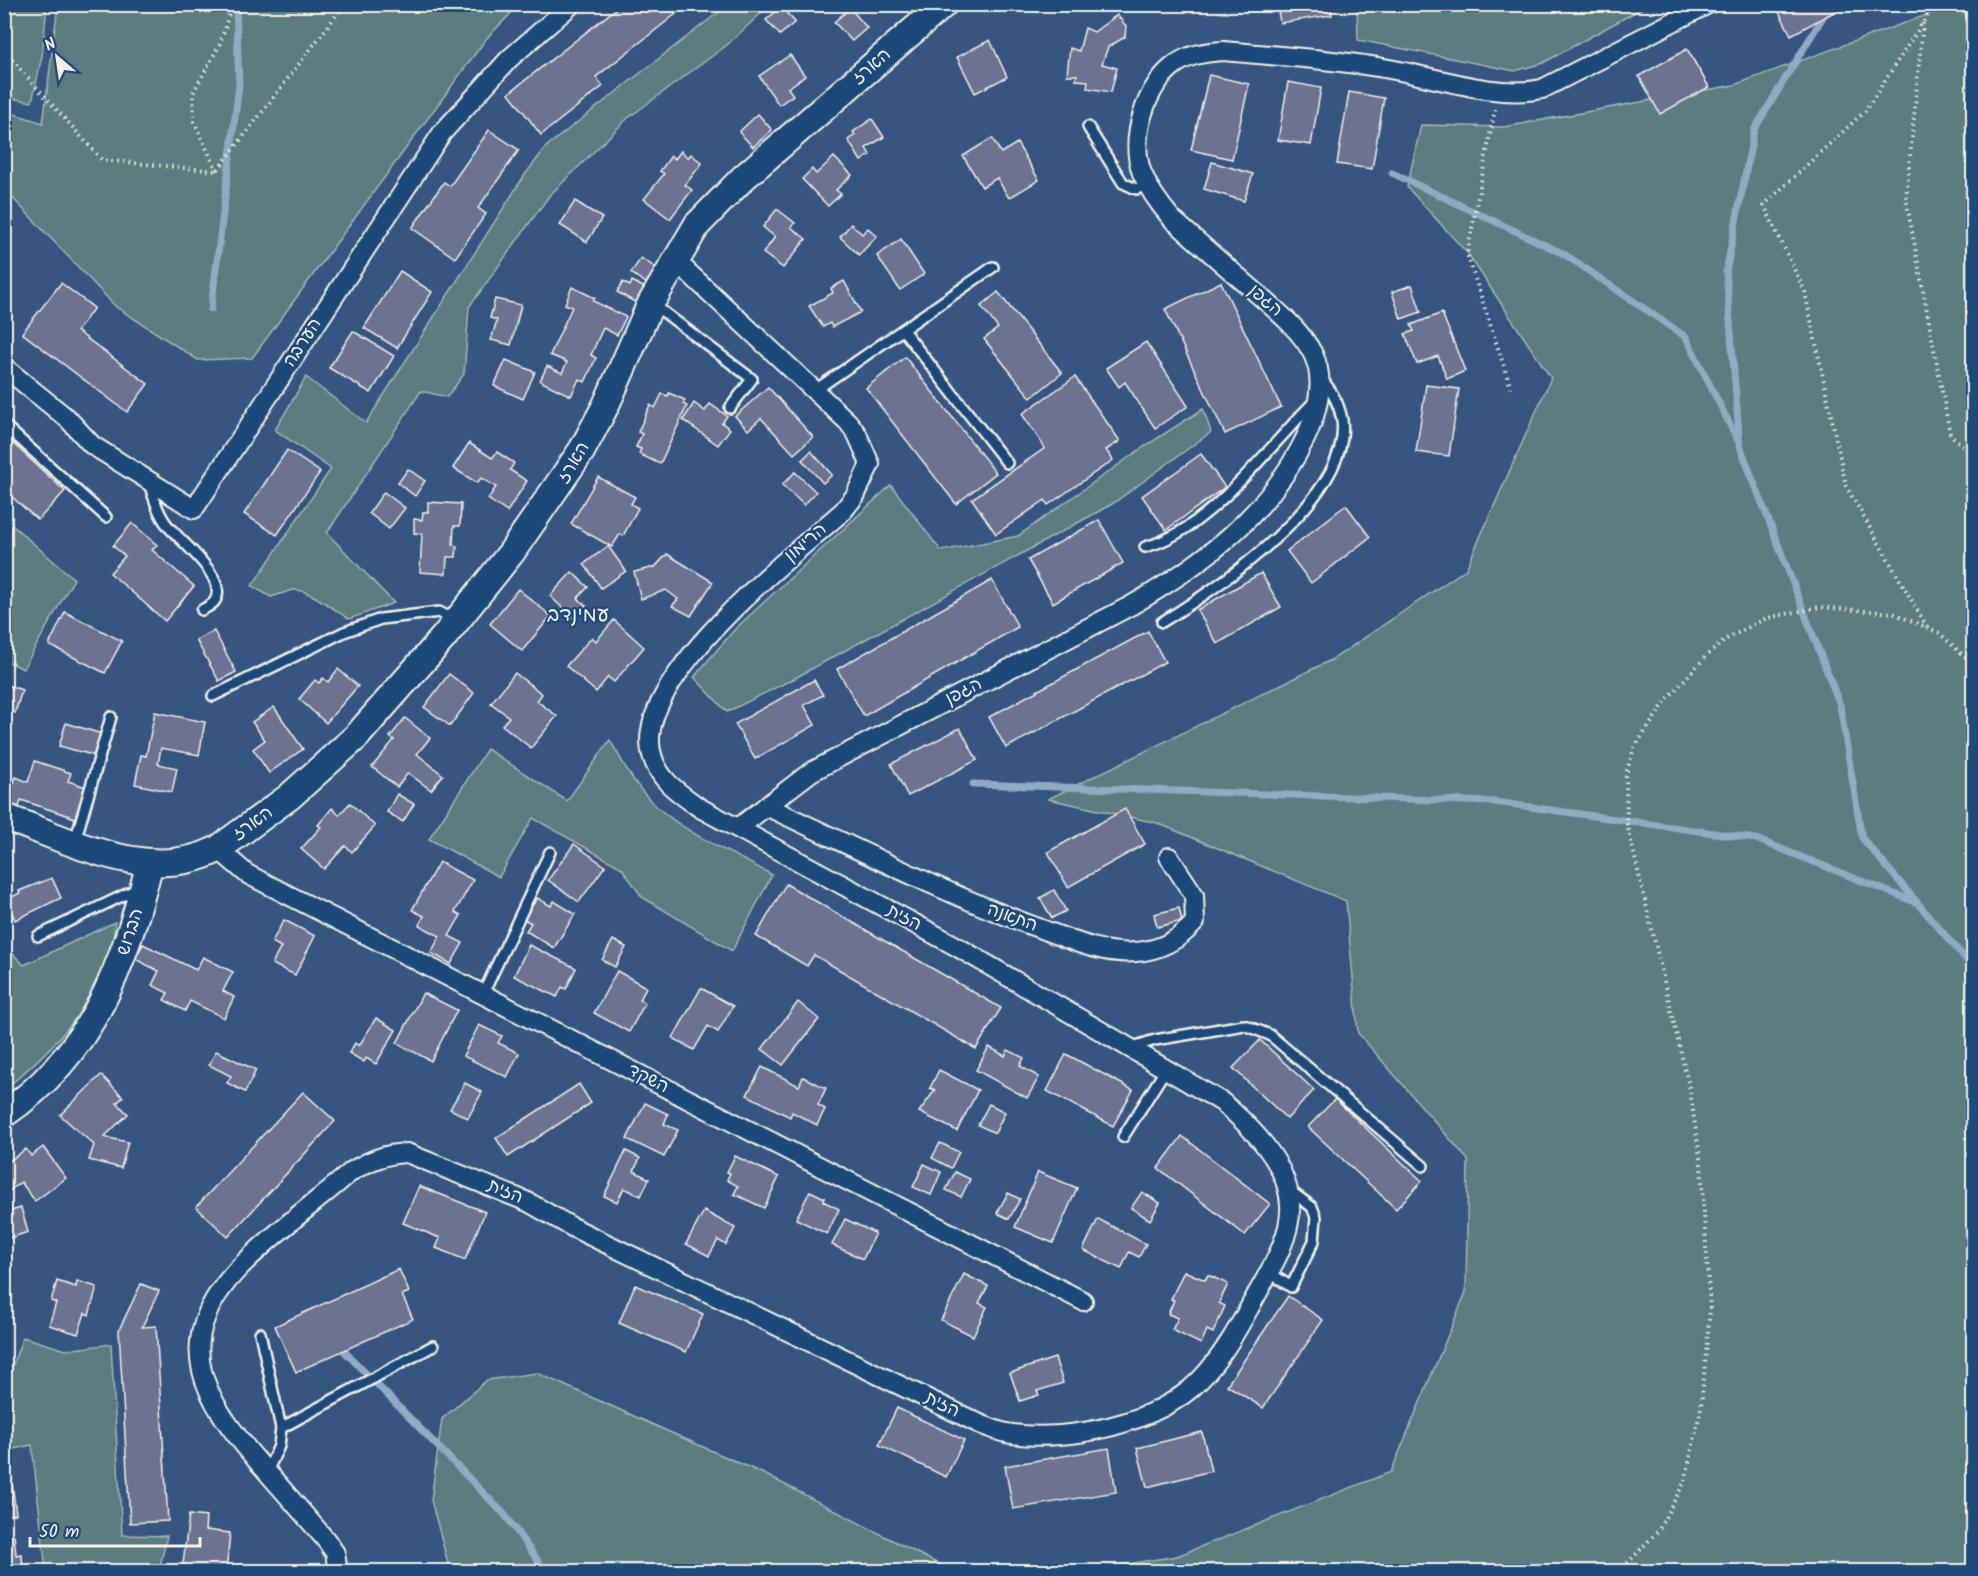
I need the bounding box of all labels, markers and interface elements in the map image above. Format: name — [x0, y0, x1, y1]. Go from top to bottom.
north arrow — [27, 27, 87, 87]
text: N — [40, 32, 61, 59]
street label: הארז — [846, 41, 898, 93]
street label: הגפן — [1241, 277, 1289, 325]
street label: הערבה — [276, 312, 330, 374]
street label: הארז — [550, 436, 598, 490]
street label: הרימון — [778, 516, 834, 570]
district label: עמינדב — [547, 599, 609, 632]
street label: הגפן — [940, 670, 988, 714]
street label: הארז — [226, 799, 280, 849]
street label: התאנה — [983, 895, 1041, 941]
street label: הזית — [880, 896, 927, 939]
street label: הברוש — [110, 905, 152, 959]
street label: השקד — [622, 1056, 674, 1102]
street label: הזית — [482, 1171, 527, 1212]
street label: הזית — [918, 1384, 965, 1426]
scale bar — [30, 1510, 200, 1548]
text: 50 m — [39, 1518, 79, 1547]

